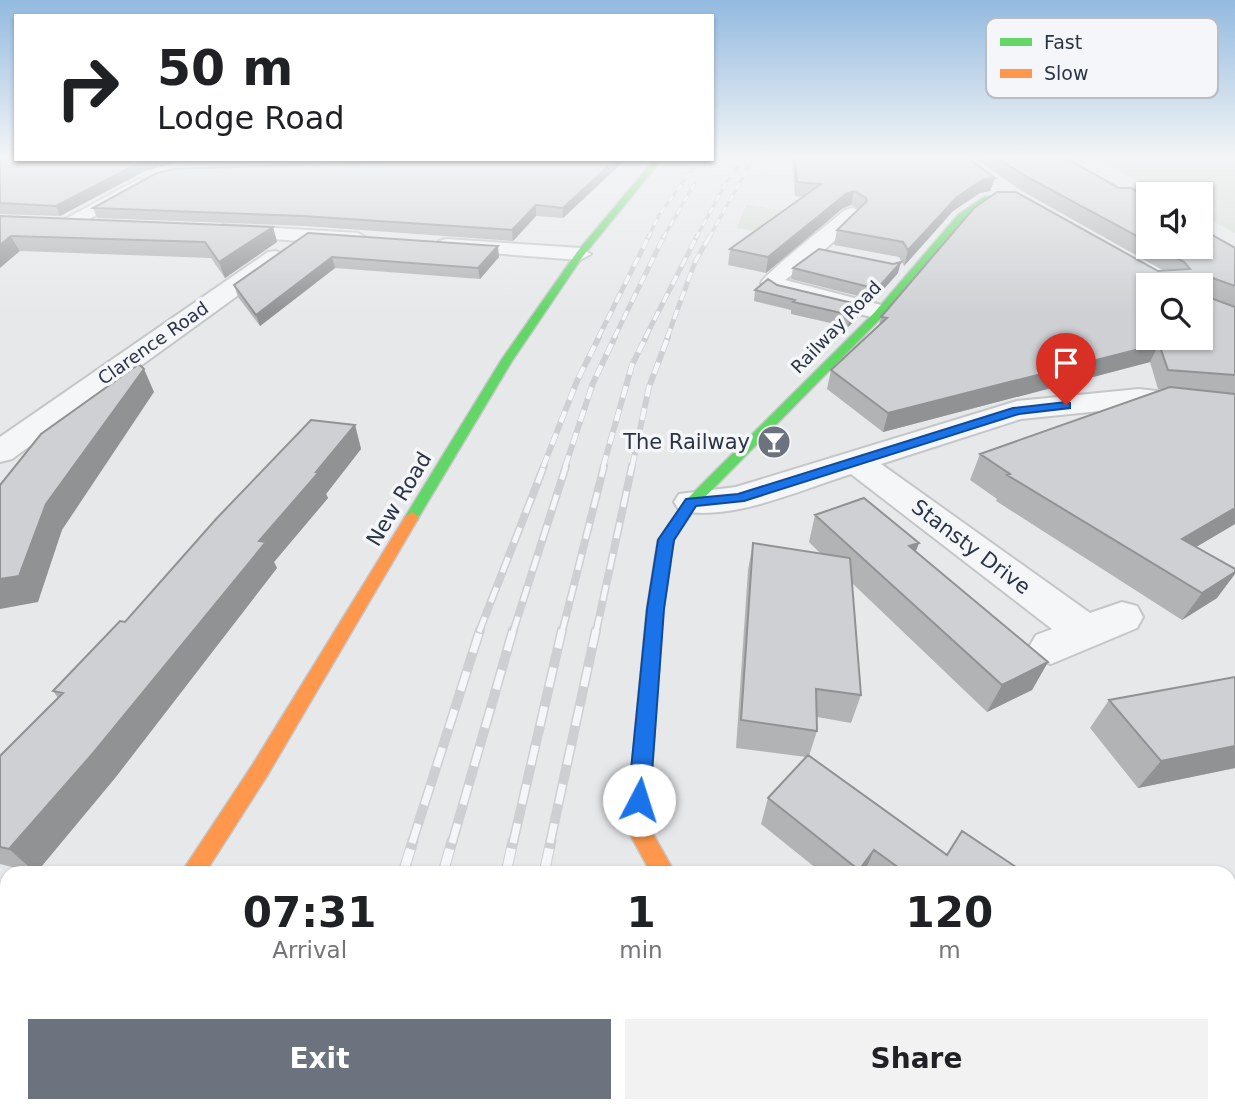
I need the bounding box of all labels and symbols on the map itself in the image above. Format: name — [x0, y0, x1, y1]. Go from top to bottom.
legend — [986, 18, 1218, 98]
text: Fast — [1044, 31, 1082, 53]
text: Slow — [1044, 62, 1089, 84]
street label: Railway Road — [787, 276, 885, 378]
street label: Clarence Road — [94, 297, 212, 389]
pin — [1036, 333, 1096, 405]
bar icon: The Railway — [755, 423, 793, 461]
place label: The Railway — [622, 430, 750, 454]
street label: New Road — [362, 448, 436, 550]
street label: Stansty Drive — [907, 495, 1035, 599]
position arrow — [602, 763, 676, 837]

